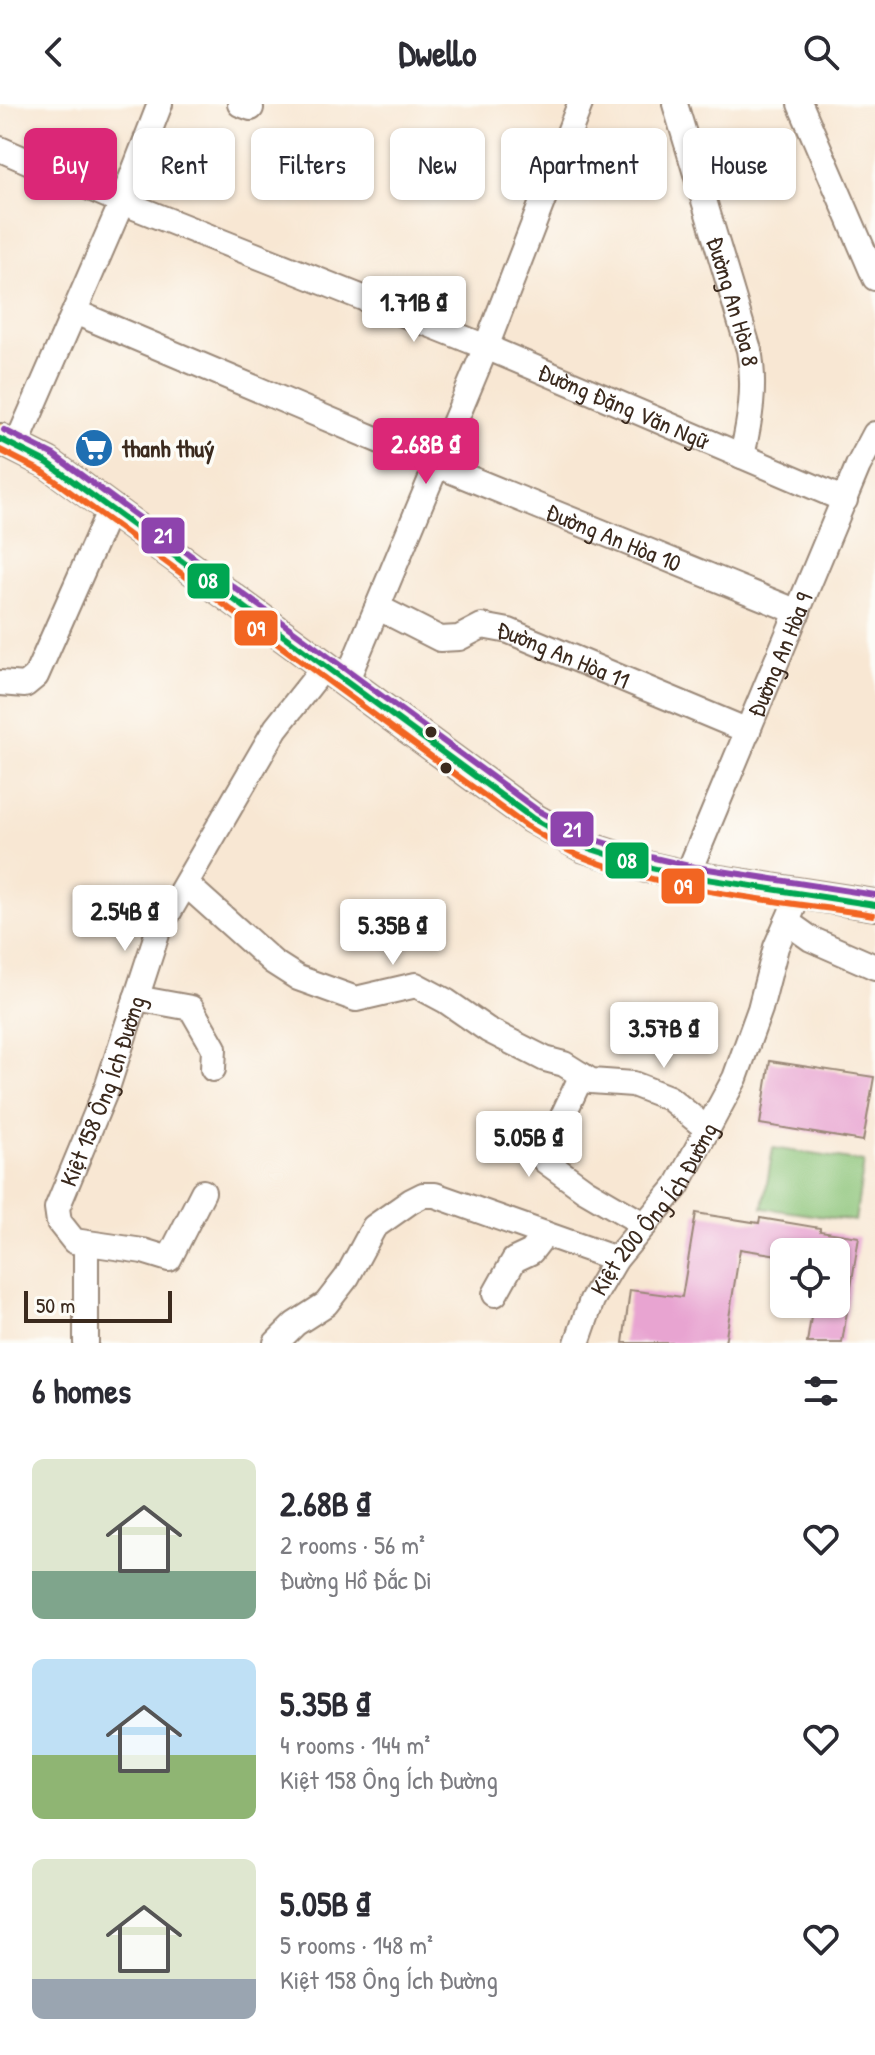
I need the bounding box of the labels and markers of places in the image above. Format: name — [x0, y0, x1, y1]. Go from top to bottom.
pin: 1.71B ₫ — [340, 276, 488, 344]
pin: 2.68B ₫ — [352, 418, 500, 486]
supermarket icon: thanh thuý — [73, 427, 115, 469]
place label: thanh thuý — [121, 432, 214, 465]
unlabelled marker — [423, 724, 439, 740]
unlabelled marker — [438, 760, 454, 776]
pin: 2.54B ₫ — [51, 885, 199, 953]
pin: 5.35B ₫ — [319, 899, 467, 967]
pin: 3.57B ₫ — [590, 1002, 738, 1070]
pin: 5.05B ₫ — [455, 1111, 603, 1179]

